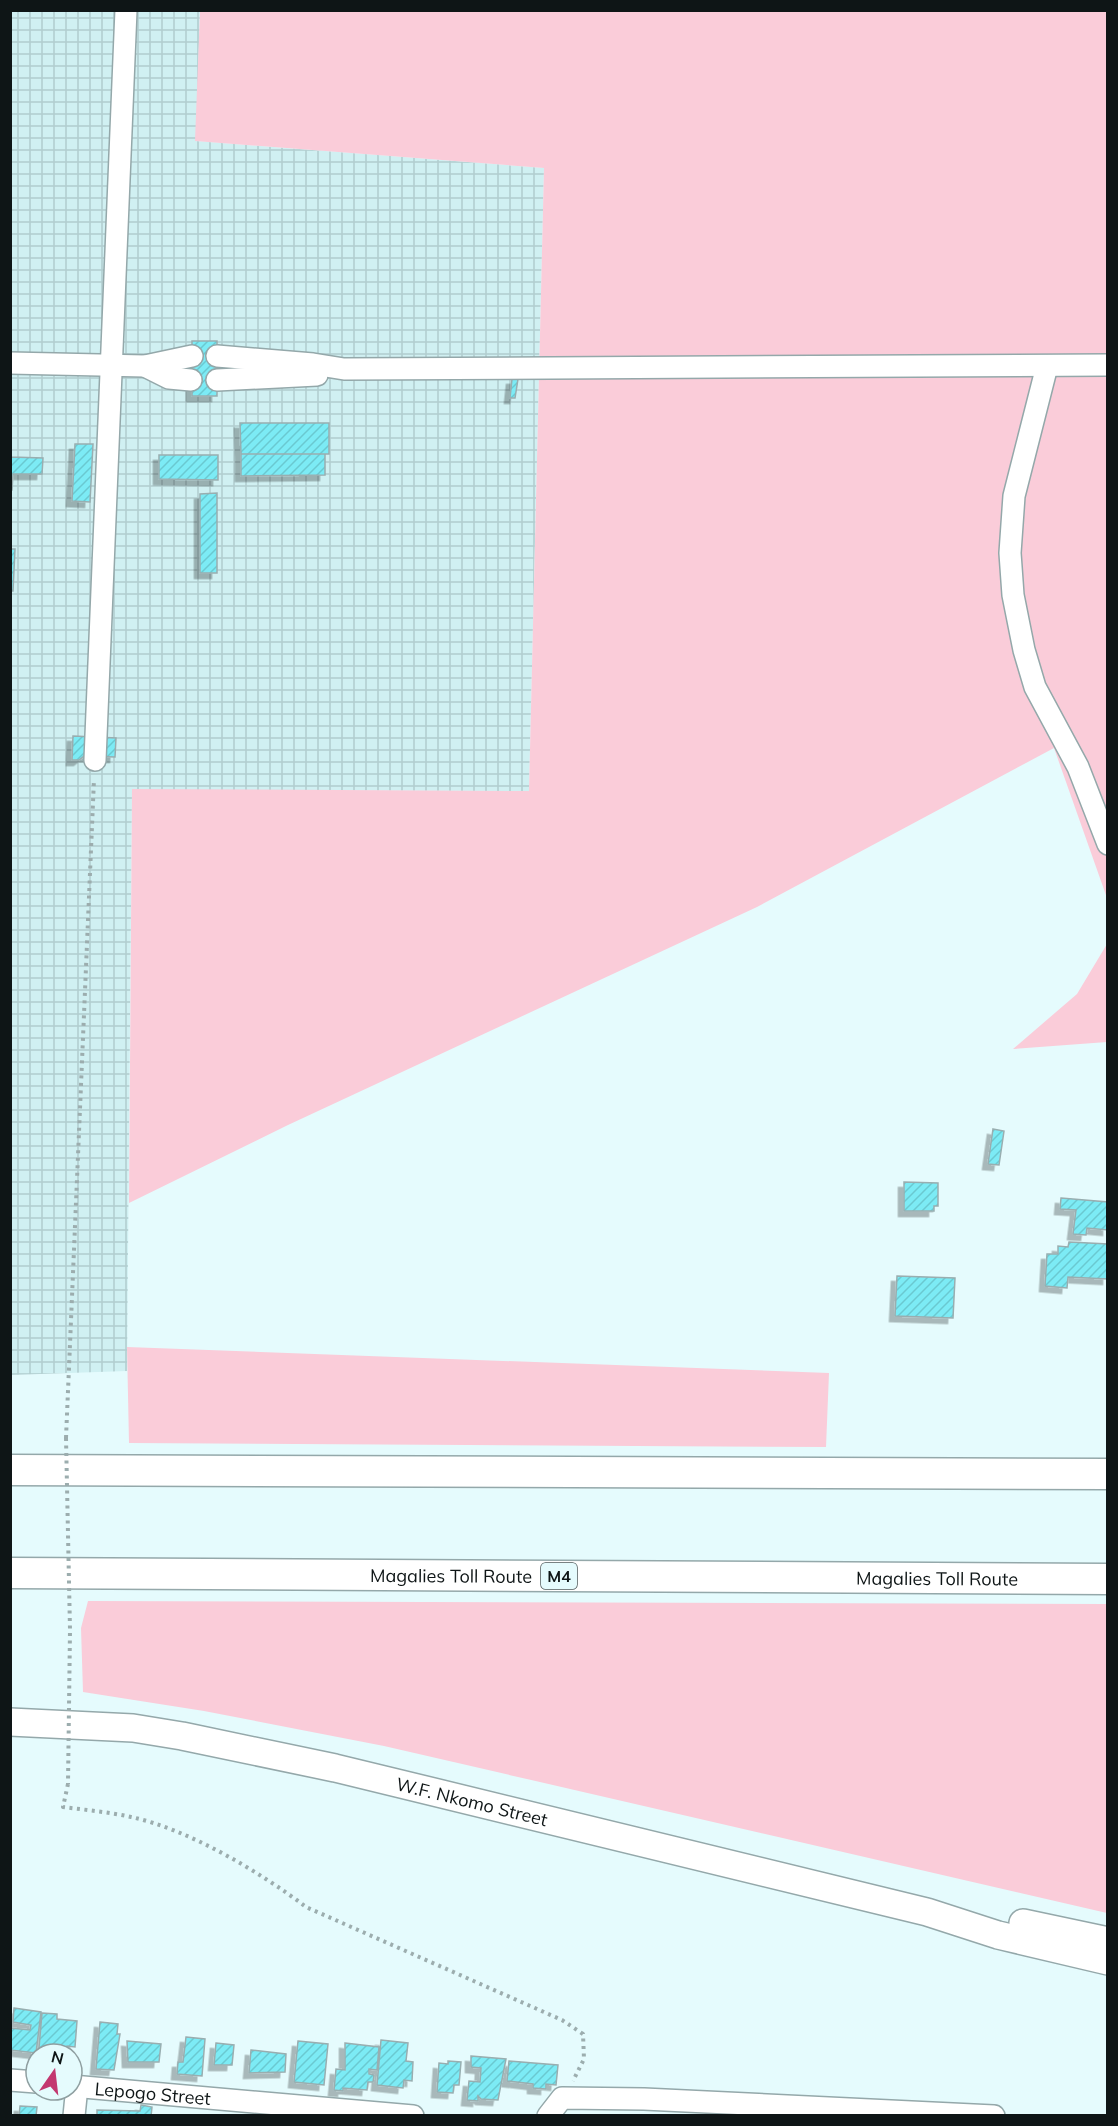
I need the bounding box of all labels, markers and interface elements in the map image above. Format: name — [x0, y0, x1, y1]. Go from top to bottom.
street label: Magalies Toll Route — [370, 1563, 532, 1587]
road number: M4 — [541, 1563, 577, 1589]
street label: Magalies Toll Route — [856, 1566, 1018, 1590]
street label: W.F. Nkomo Street — [394, 1772, 550, 1831]
north arrow — [24, 2042, 84, 2102]
text: N — [49, 2046, 66, 2069]
street label: Lepogo Street — [94, 2077, 212, 2110]

